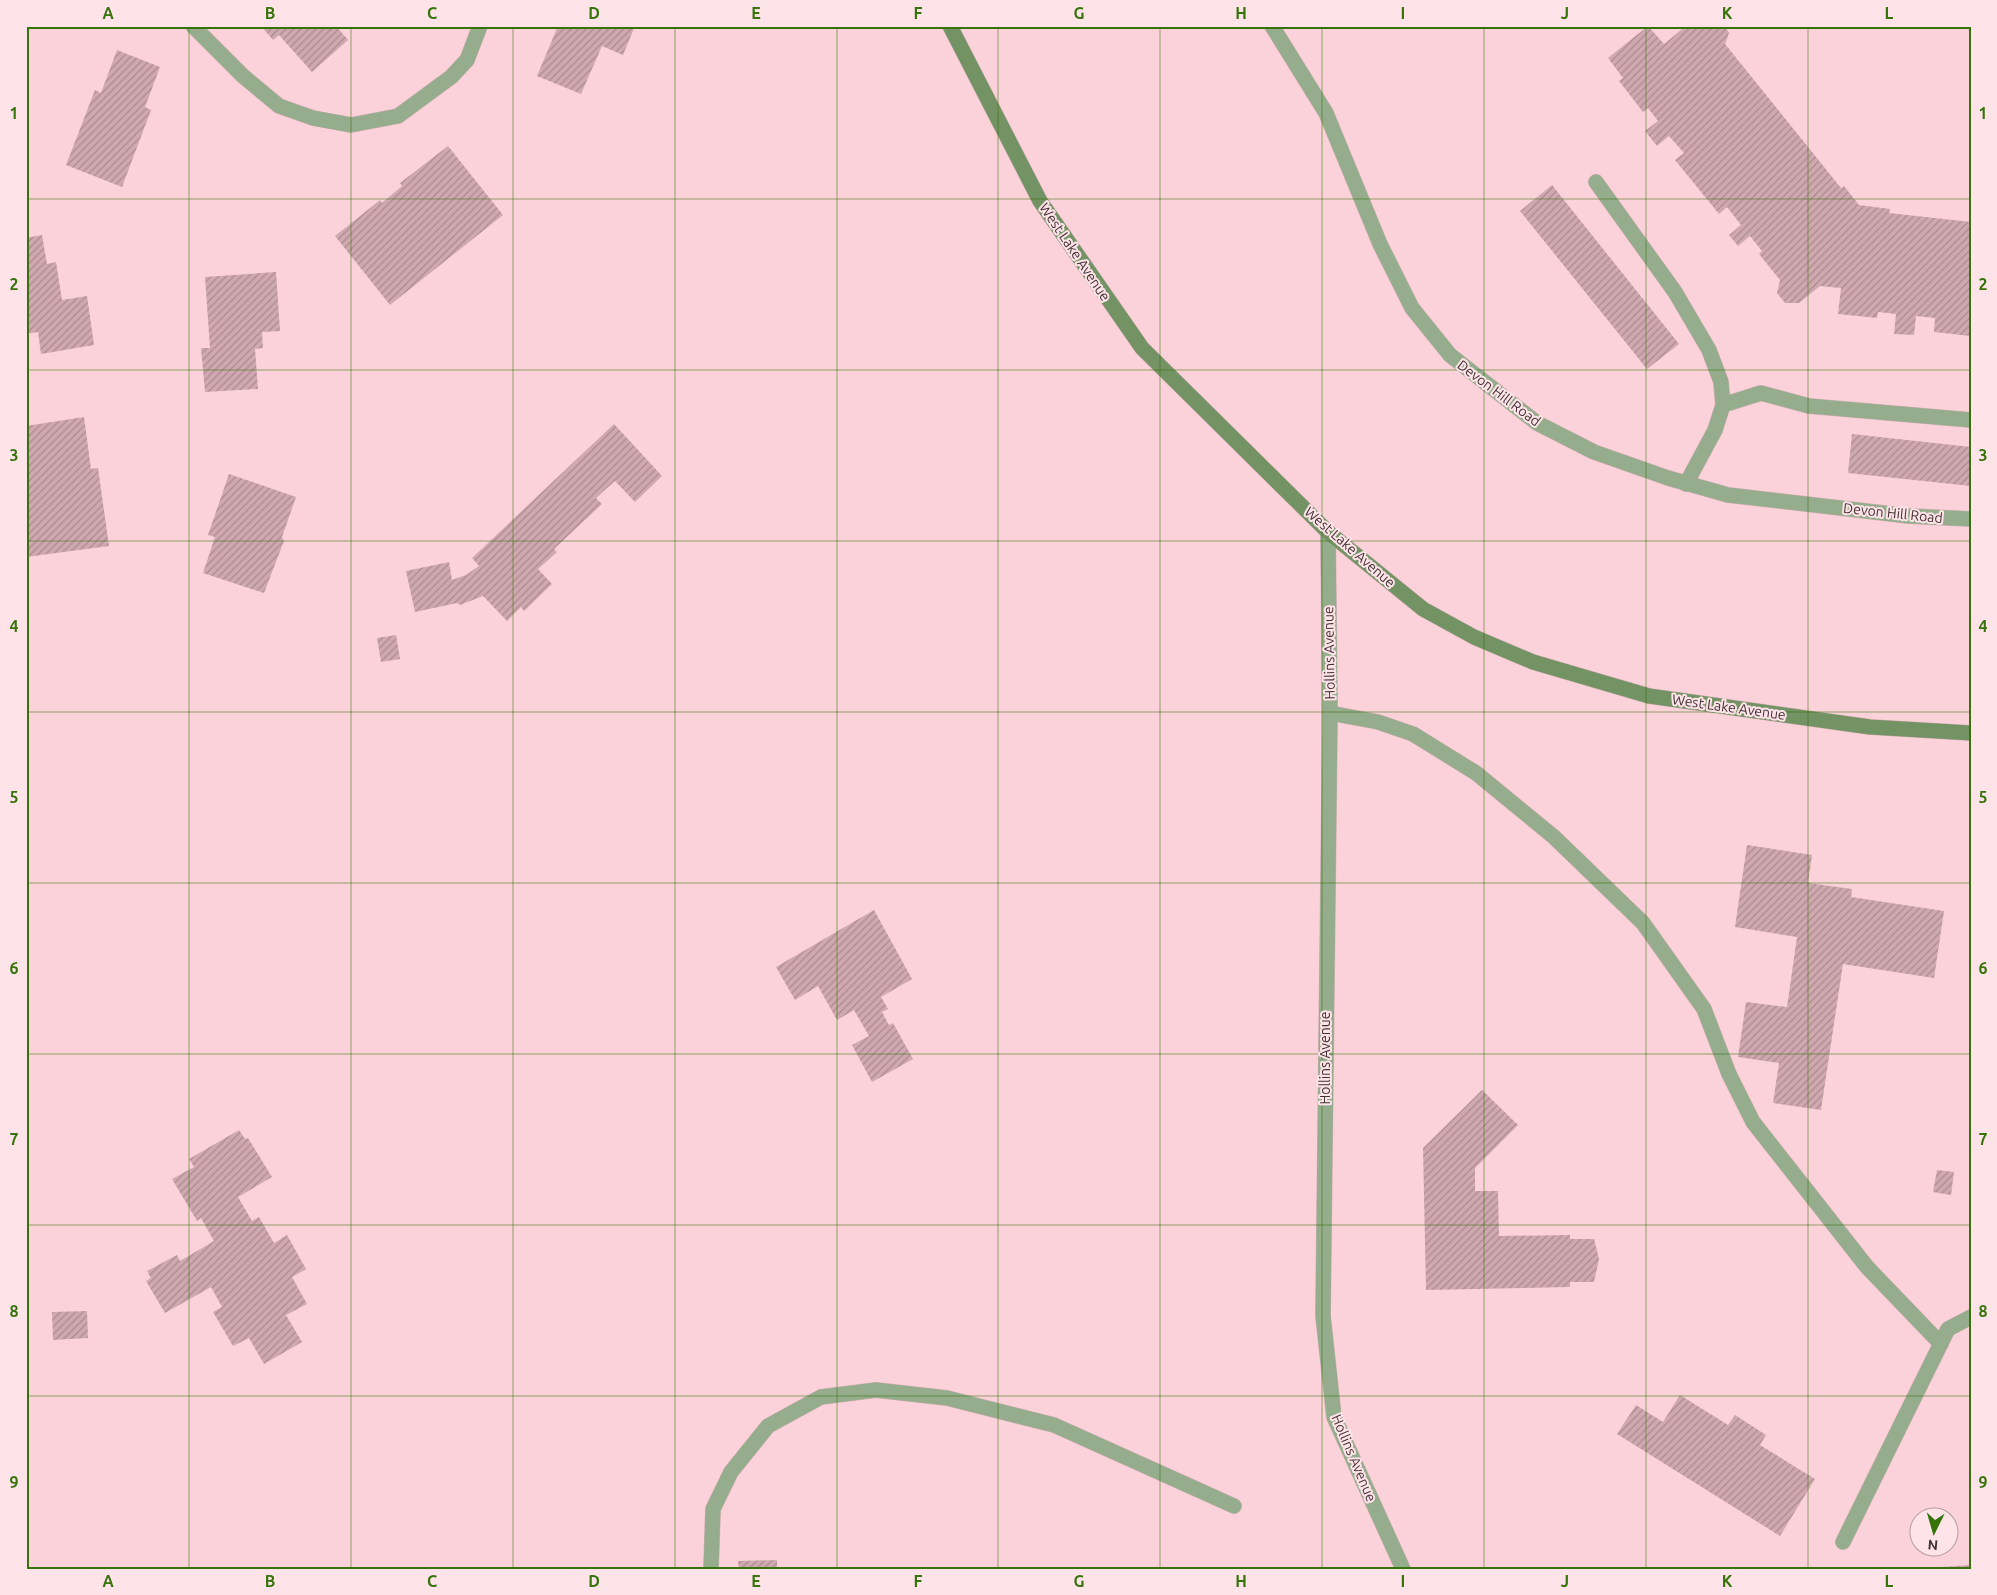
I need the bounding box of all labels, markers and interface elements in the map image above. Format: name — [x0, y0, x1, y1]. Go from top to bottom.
text: A — [102, 4, 114, 22]
text: B — [265, 4, 275, 22]
text: C — [427, 4, 437, 22]
text: D — [588, 4, 600, 22]
text: E — [751, 4, 761, 22]
text: F — [914, 4, 923, 22]
text: G — [1073, 4, 1085, 22]
text: H — [1235, 4, 1247, 22]
text: I — [1401, 4, 1405, 22]
text: J — [1561, 4, 1569, 22]
text: K — [1722, 4, 1733, 22]
text: L — [1885, 4, 1894, 22]
text: 1 — [9, 104, 19, 122]
text: 1 — [1978, 104, 1988, 122]
street label: West Lake Avenue — [1036, 200, 1114, 304]
text: 2 — [9, 275, 19, 293]
text: 2 — [1978, 275, 1988, 293]
street label: Devon Hill Road — [1454, 357, 1544, 429]
text: 3 — [9, 446, 19, 464]
text: 3 — [1978, 446, 1988, 464]
street label: Devon Hill Road — [1843, 500, 1943, 526]
street label: West Lake Avenue — [1302, 503, 1398, 591]
street label: Hollins Avenue — [1320, 606, 1338, 700]
text: 4 — [9, 617, 19, 635]
text: 4 — [1978, 617, 1988, 635]
street label: West Lake Avenue — [1671, 691, 1787, 723]
text: 5 — [9, 788, 19, 806]
text: 5 — [1978, 788, 1988, 806]
text: 6 — [9, 959, 19, 977]
text: 6 — [1978, 959, 1988, 977]
street label: Hollins Avenue — [1317, 1011, 1333, 1105]
text: 7 — [9, 1130, 19, 1148]
text: 7 — [1978, 1130, 1988, 1148]
text: 8 — [9, 1302, 19, 1320]
text: 8 — [1978, 1302, 1988, 1320]
street label: Hollins Avenue — [1328, 1412, 1380, 1504]
text: 9 — [9, 1473, 19, 1491]
text: 9 — [1978, 1473, 1988, 1491]
north arrow — [1910, 1508, 1960, 1558]
text: N — [1927, 1537, 1939, 1553]
text: A — [102, 1572, 114, 1590]
text: B — [265, 1572, 275, 1590]
text: C — [427, 1572, 437, 1590]
text: D — [588, 1572, 600, 1590]
text: E — [751, 1572, 761, 1590]
text: F — [914, 1572, 923, 1590]
text: G — [1073, 1572, 1085, 1590]
text: H — [1235, 1572, 1247, 1590]
text: I — [1401, 1572, 1405, 1590]
text: J — [1561, 1572, 1569, 1590]
text: K — [1722, 1572, 1733, 1590]
text: L — [1885, 1572, 1894, 1590]

